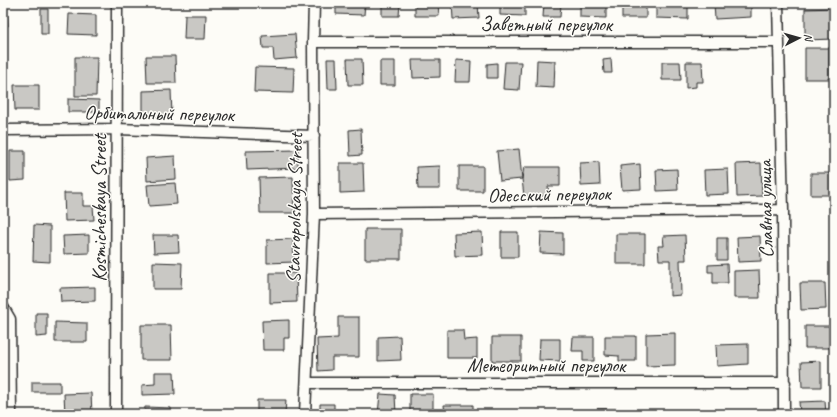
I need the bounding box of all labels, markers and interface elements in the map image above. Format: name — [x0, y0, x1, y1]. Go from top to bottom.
street label: Заветный переулок — [480, 12, 614, 37]
north arrow — [779, 18, 819, 58]
text: N — [802, 33, 816, 43]
street label: Орбитальный переулок — [84, 100, 236, 127]
street label: Stavropolskaya Street — [281, 130, 308, 283]
street label: Kosmicheskaya Street — [87, 132, 112, 282]
street label: Славная улица — [752, 158, 779, 258]
street label: Одесский переулок — [487, 181, 612, 208]
street label: Метеоритный переулок — [467, 353, 627, 378]

